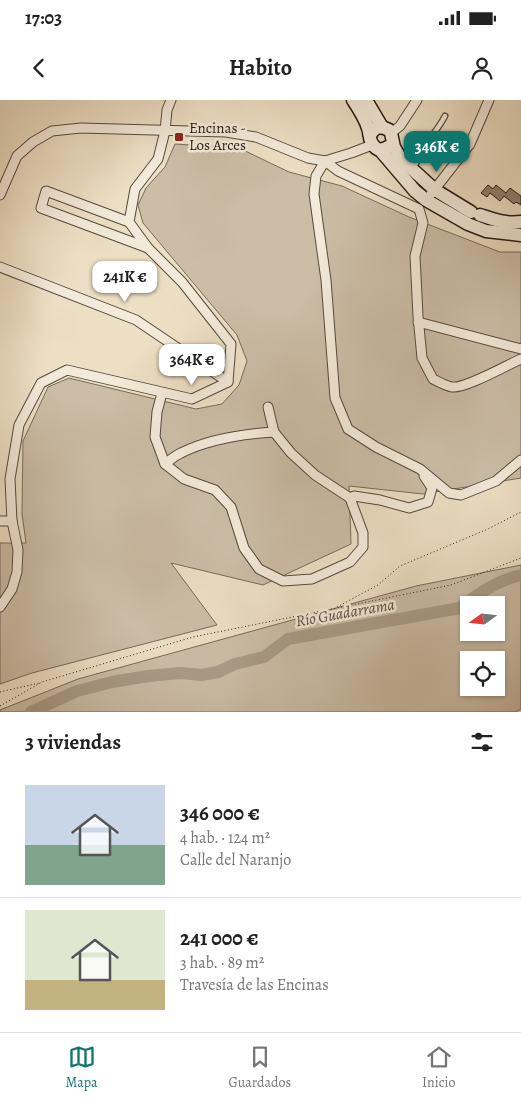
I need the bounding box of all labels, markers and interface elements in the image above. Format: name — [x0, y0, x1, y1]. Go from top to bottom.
text: 17:03 — [25, 5, 62, 31]
text: Habito — [229, 53, 292, 83]
icon: back — [25, 54, 53, 82]
icon: person — [468, 54, 496, 82]
place label: Encinas - Los Arces — [189, 118, 246, 155]
pin: 346K € — [396, 130, 478, 173]
marker: Encinas - Los Arces — [173, 131, 185, 143]
text: 346K € — [415, 136, 459, 158]
pin: 241K € — [84, 260, 166, 303]
text: 241K € — [103, 266, 147, 288]
pin: 364K € — [151, 344, 233, 386]
text: 364K € — [170, 349, 214, 371]
water label: Río Guadarrama — [294, 593, 397, 632]
north arrow — [460, 596, 505, 641]
map controls — [460, 596, 505, 696]
button: locate — [460, 651, 505, 696]
text: 3 viviendas — [25, 728, 121, 756]
icon: filters — [468, 728, 496, 756]
text: 346 000 € — [180, 799, 260, 827]
icon: home — [65, 805, 125, 865]
text: 4 hab. · 124 m² — [180, 827, 270, 849]
text: Calle del Naranjo — [180, 849, 291, 871]
text: 241 000 € — [180, 924, 259, 952]
icon: home — [65, 930, 125, 990]
text: 3 hab. · 89 m² — [180, 952, 264, 974]
text: Travesía de las Encinas — [180, 974, 329, 996]
tab: Mapa — [65, 1043, 98, 1092]
tab: Guardados — [229, 1043, 291, 1092]
tab: Inicio — [422, 1043, 455, 1092]

